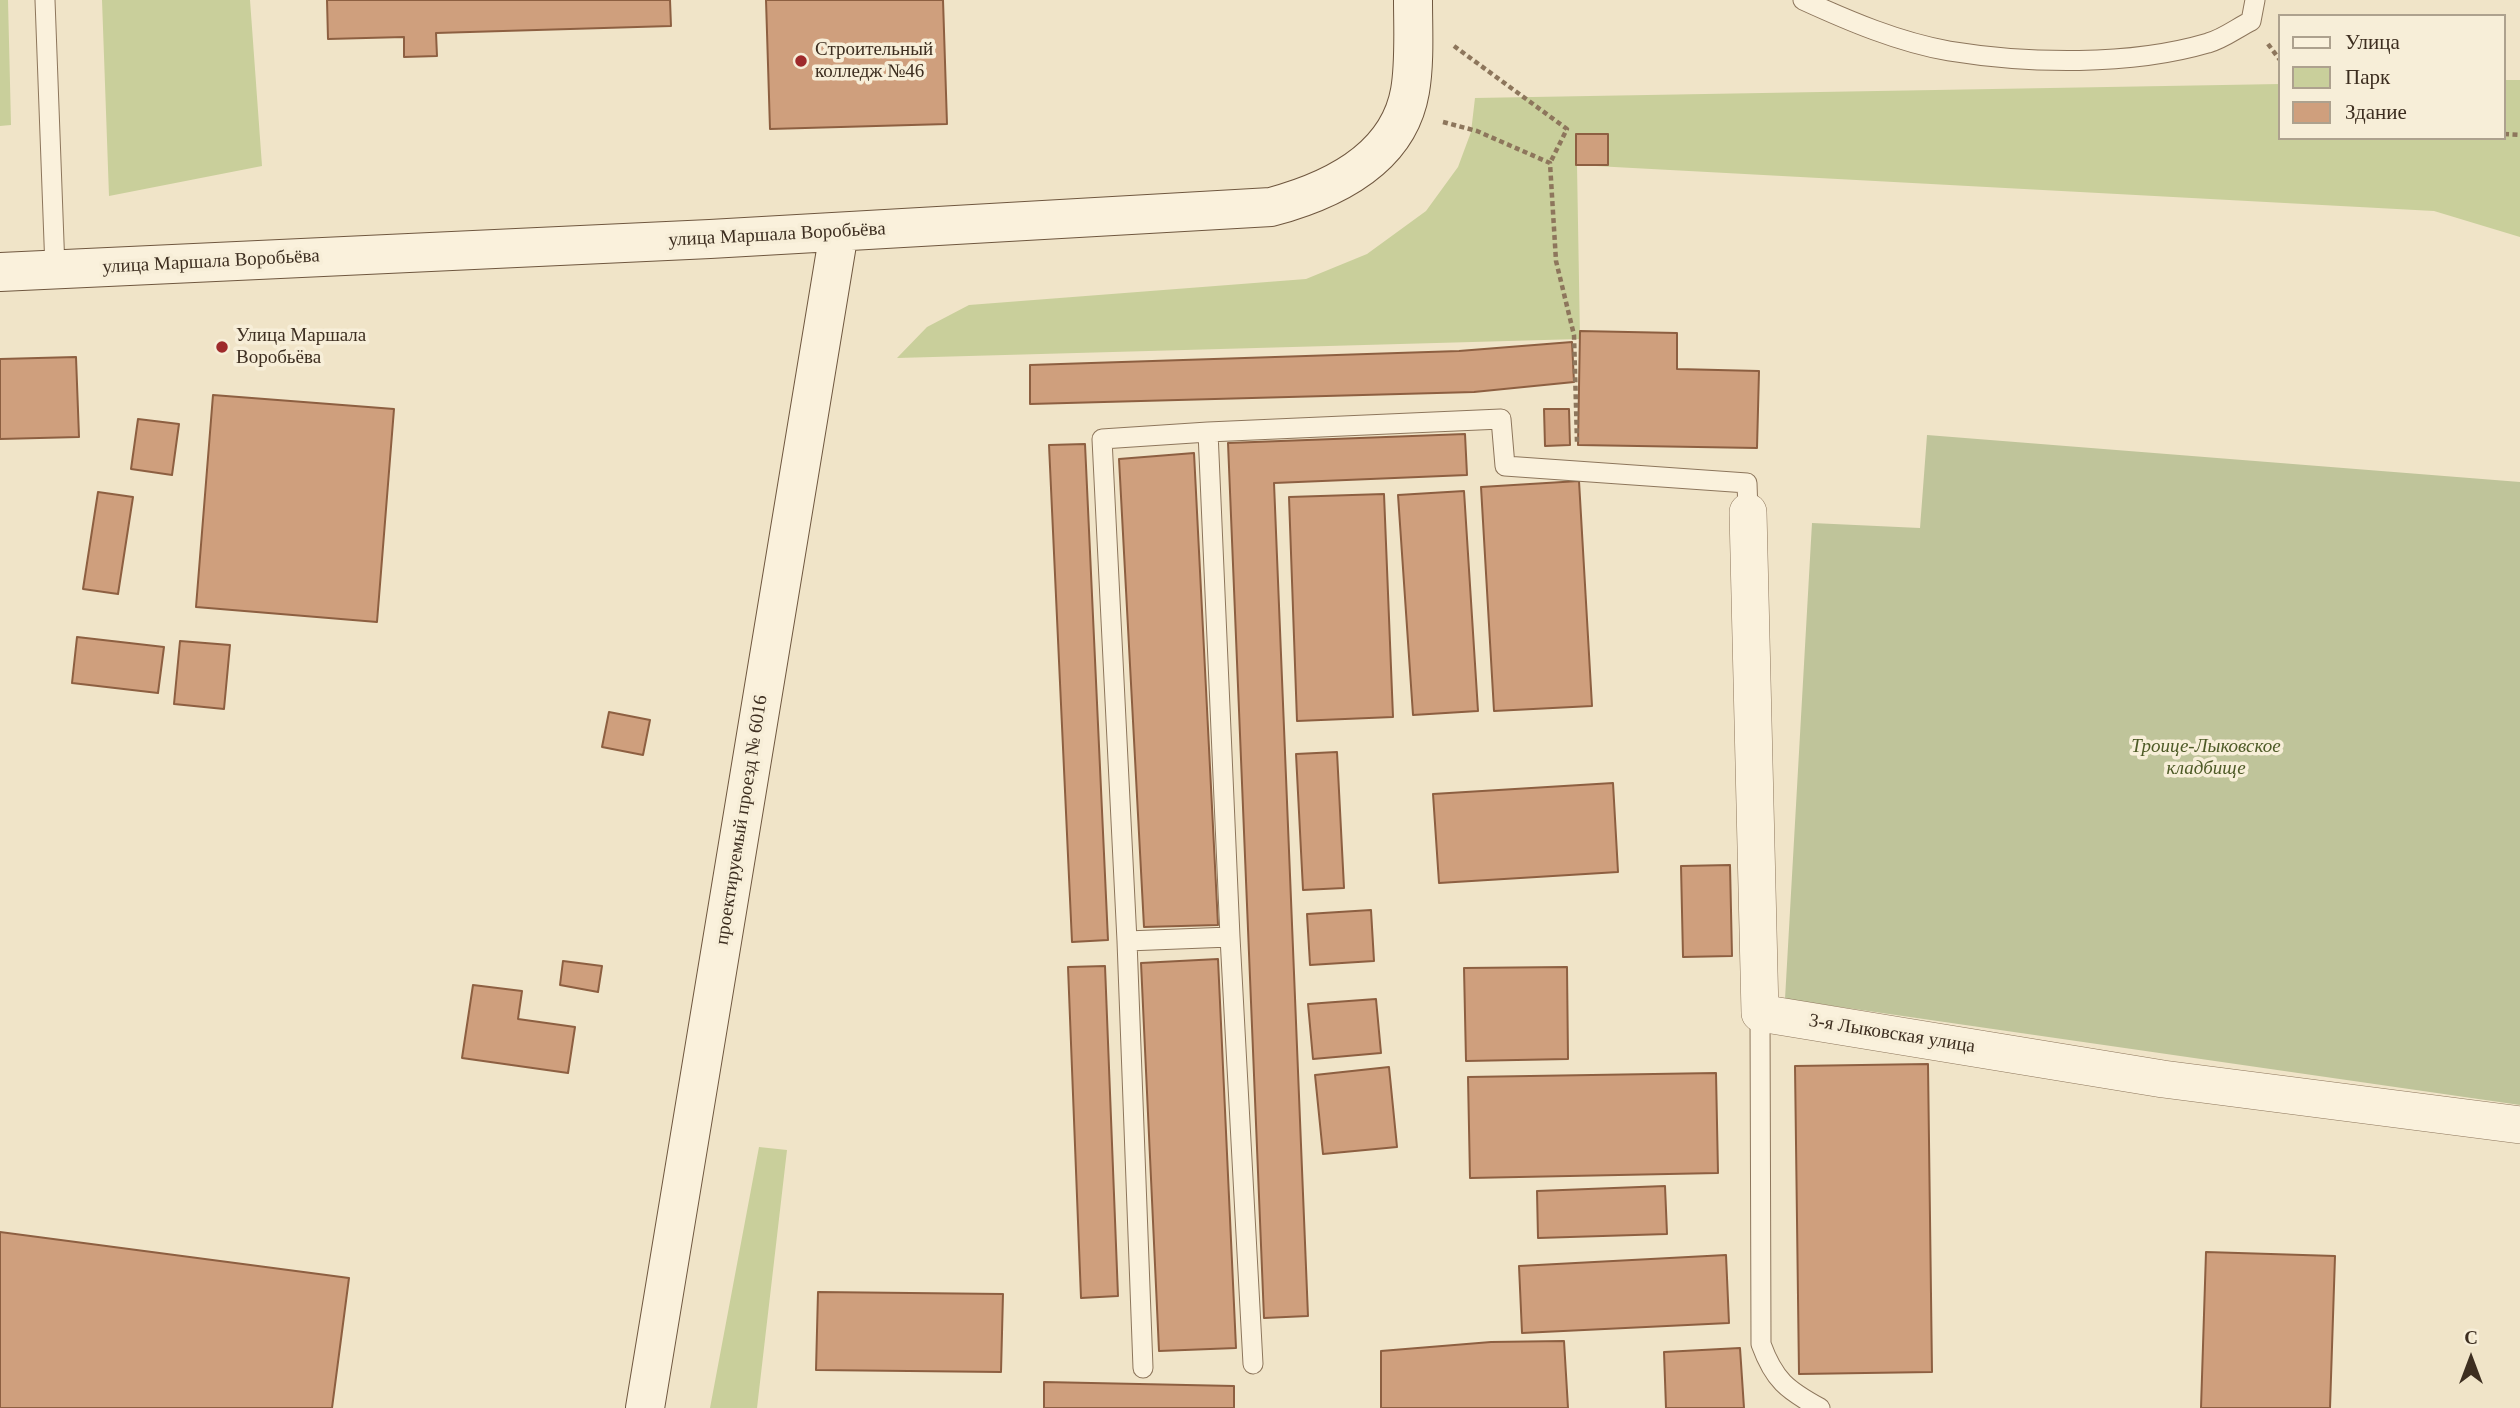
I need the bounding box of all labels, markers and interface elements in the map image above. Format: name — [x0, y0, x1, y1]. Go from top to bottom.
legend — [2278, 14, 2506, 140]
text: Улица — [2345, 30, 2400, 54]
place label: Строительный колледж №46 — [815, 39, 933, 83]
marker: Строительный колледж №46 — [793, 53, 809, 69]
text: Парк — [2345, 65, 2390, 89]
text: Здание — [2345, 100, 2407, 124]
street label: улица Маршала Воробьёва — [668, 218, 886, 252]
street label: улица Маршала Воробьёва — [102, 245, 320, 279]
place label: Улица Маршала Воробьёва — [236, 325, 366, 369]
marker: Улица Маршала Воробьёва — [214, 339, 230, 355]
street label: проектируемый проезд № 6016 — [711, 694, 773, 946]
park label: Троице-Лыковское кладбище — [2131, 736, 2281, 780]
street label: 3-я Лыковская улица — [1807, 1010, 1977, 1058]
north arrow — [2436, 1324, 2506, 1394]
text: С — [2464, 1327, 2478, 1348]

